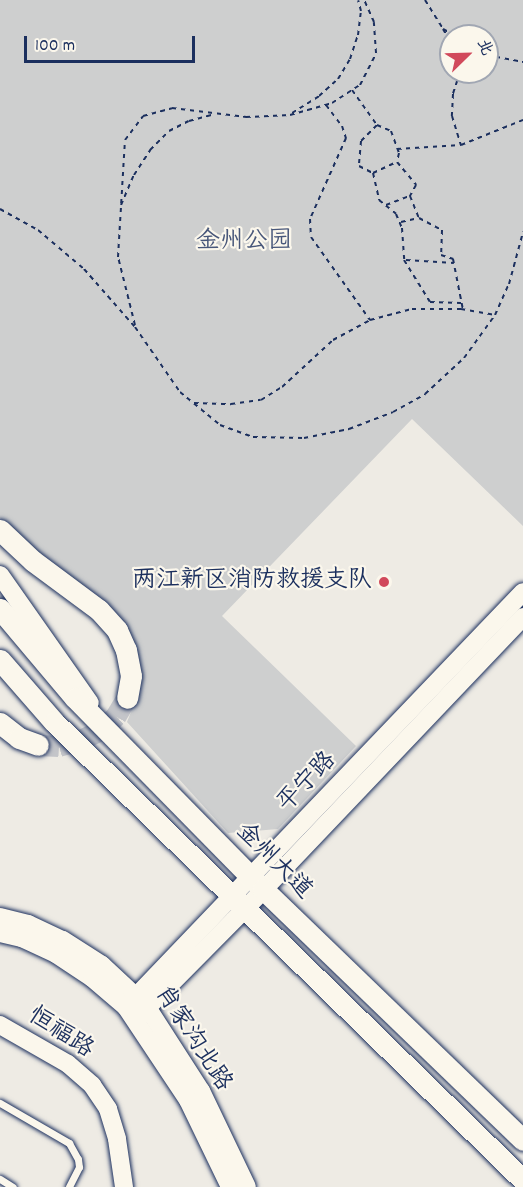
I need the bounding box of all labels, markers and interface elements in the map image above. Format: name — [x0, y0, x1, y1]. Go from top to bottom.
scale bar — [27, 24, 198, 62]
north arrow — [439, 24, 499, 84]
text: 100 m — [35, 34, 75, 59]
text: 北 — [470, 36, 498, 59]
park label: 金州公园 — [196, 229, 292, 257]
place label: 两江新区消防救援支队 — [132, 568, 372, 596]
marker: 两江新区消防救援支队 — [377, 575, 391, 589]
street label: 平宁路 — [273, 747, 343, 819]
street label: 金州大道 — [229, 818, 317, 906]
street label: 肖家沟北路 — [147, 981, 237, 1097]
street label: 恒福路 — [22, 1002, 98, 1066]

